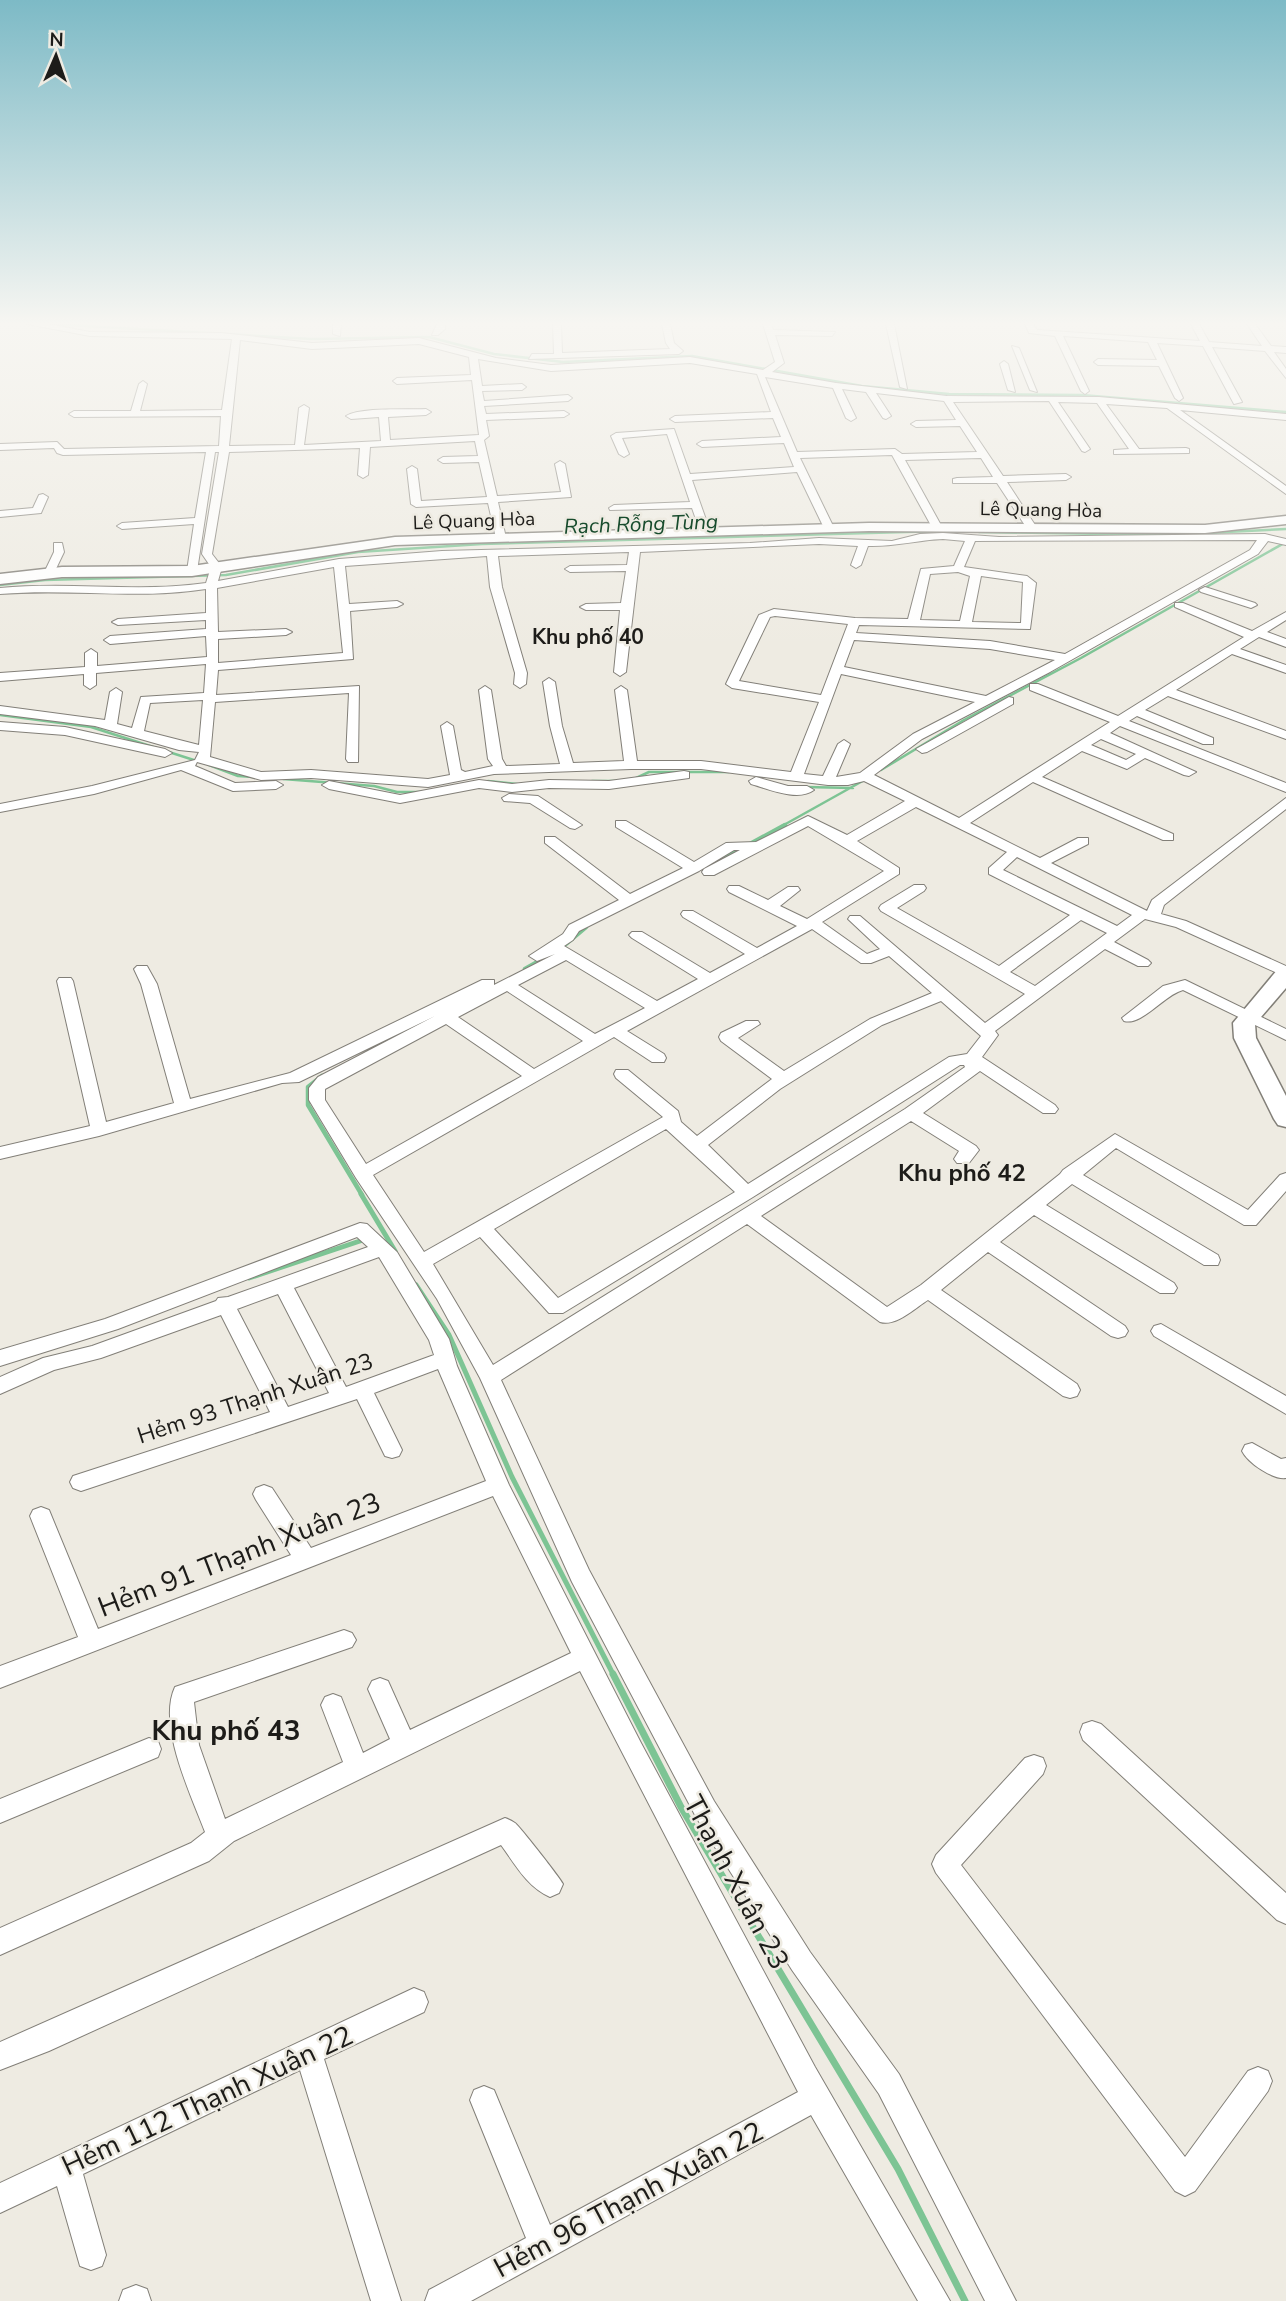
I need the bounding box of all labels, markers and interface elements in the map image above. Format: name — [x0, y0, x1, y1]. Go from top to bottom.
north arrow — [21, 21, 91, 91]
text: N — [49, 27, 64, 53]
street label: Lê Quang Hòa — [980, 496, 1102, 524]
street label: Lê Quang Hòa — [412, 506, 536, 536]
water label: Rạch Rỗng Tùng — [563, 507, 719, 541]
district label: Khu phố 40 — [532, 623, 644, 651]
district label: Khu phố 42 — [898, 1157, 1026, 1189]
street label: Hẻm 93 Thạnh Xuân 23 — [133, 1346, 377, 1451]
street label: Hẻm 91 Thạnh Xuân 23 — [92, 1483, 386, 1626]
district label: Khu phố 43 — [151, 1712, 301, 1750]
street label: Thạnh Xuân 23 — [674, 1789, 798, 1976]
street label: Hẻm 112 Thạnh Xuân 22 — [56, 2017, 359, 2185]
street label: Hẻm 96 Thạnh Xuân 22 — [487, 2113, 770, 2287]

